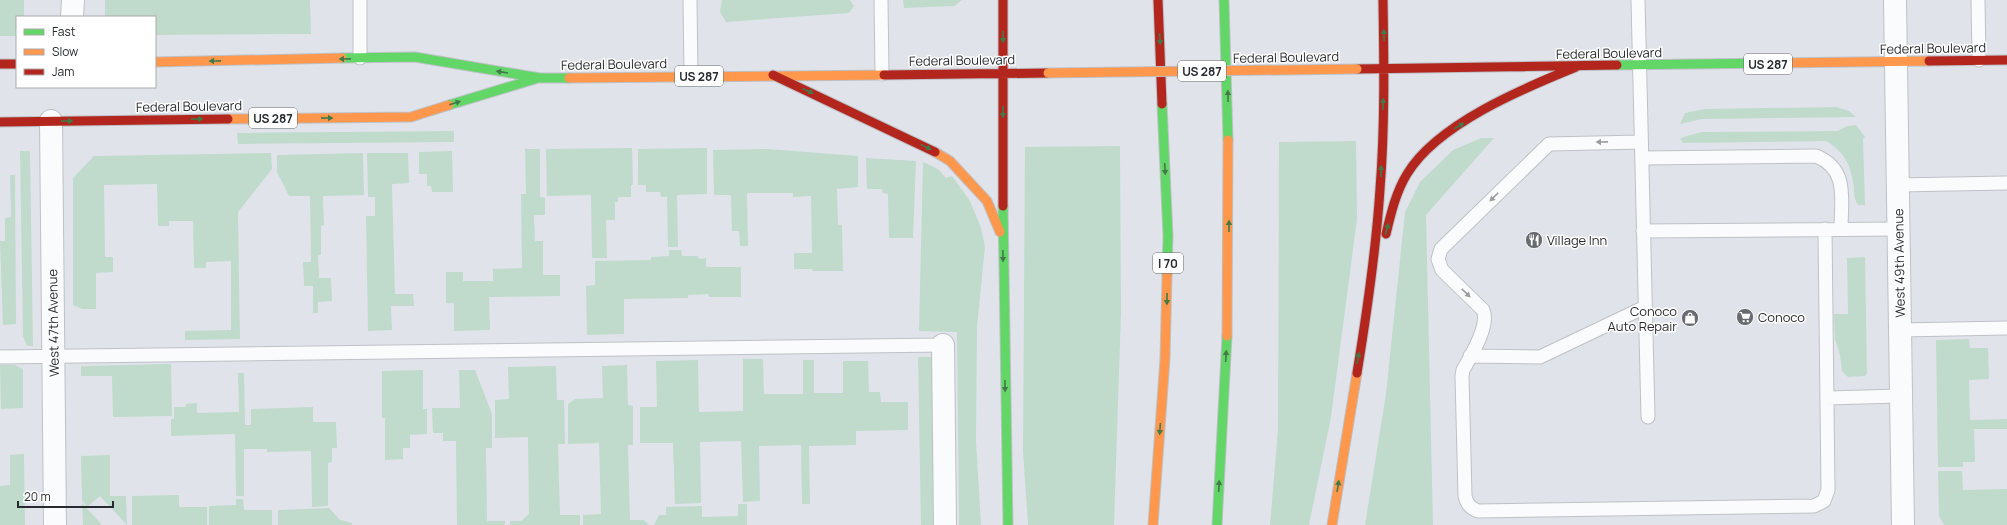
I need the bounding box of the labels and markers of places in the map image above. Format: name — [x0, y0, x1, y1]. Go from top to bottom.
restaurant icon: Village Inn — [1524, 230, 1544, 250]
place label: Village Inn — [1547, 231, 1607, 249]
place label: Conoco Auto Repair — [1608, 302, 1677, 335]
supermarket icon: Conoco — [1735, 307, 1755, 327]
shop icon: Conoco Auto Repair — [1680, 308, 1700, 328]
place label: Conoco — [1758, 308, 1805, 326]

